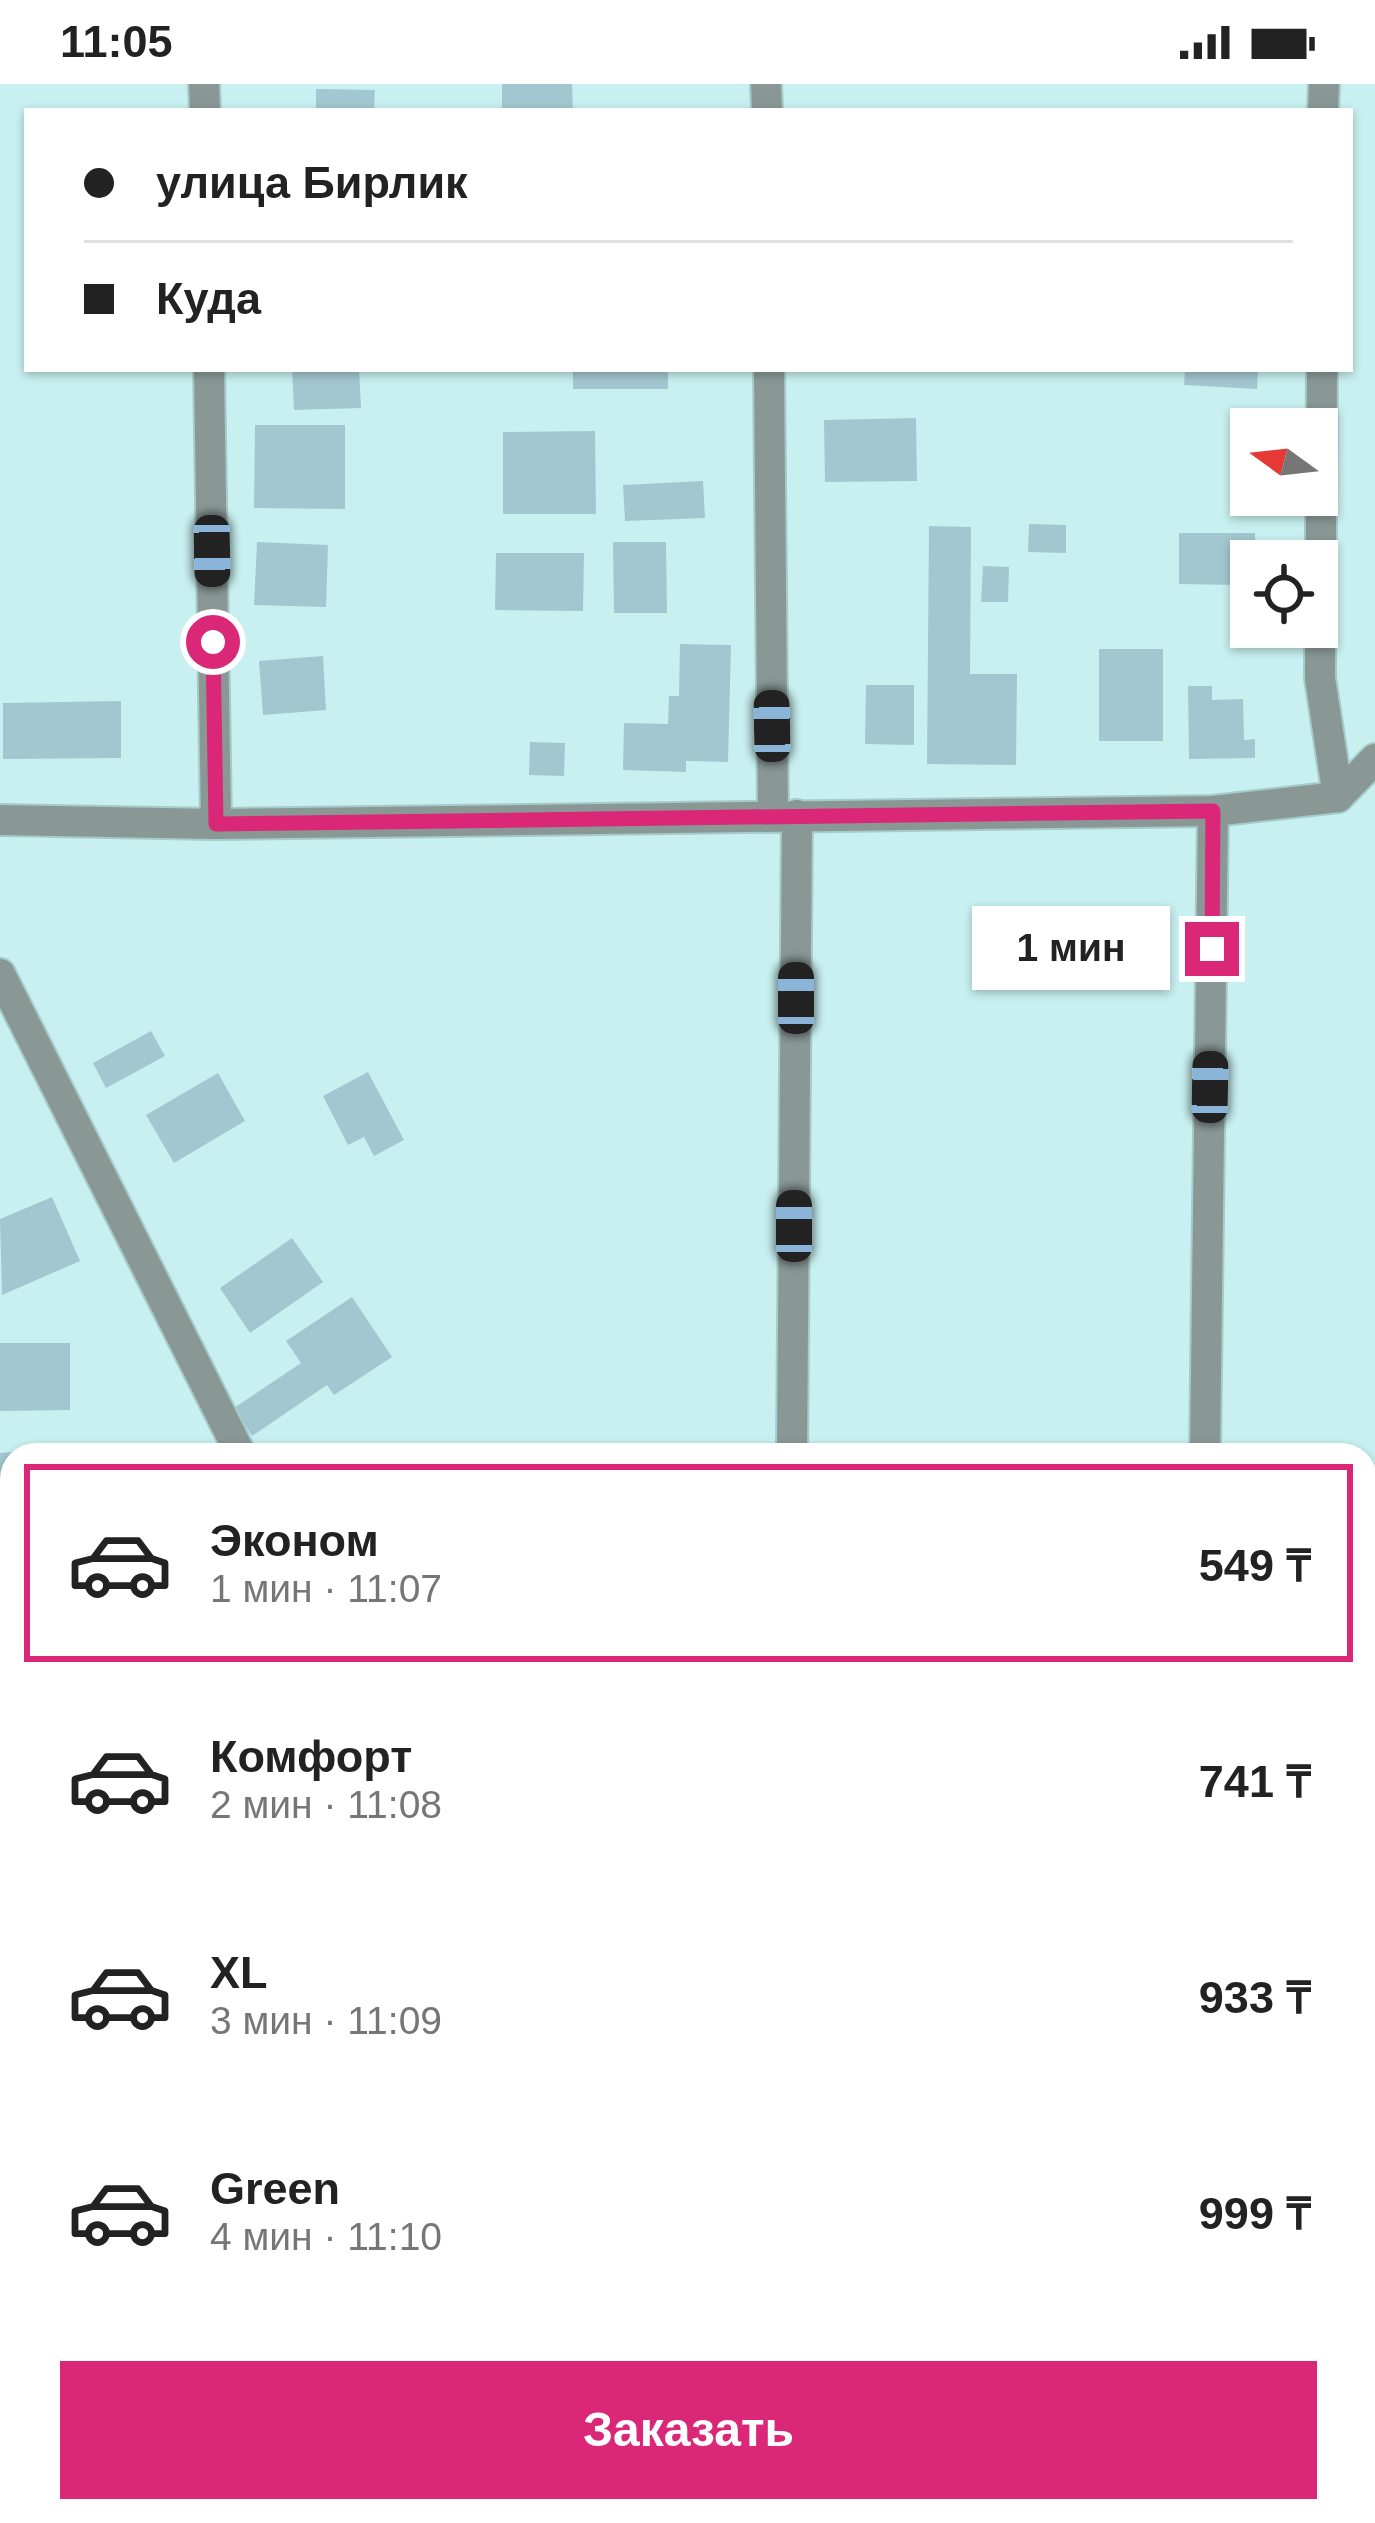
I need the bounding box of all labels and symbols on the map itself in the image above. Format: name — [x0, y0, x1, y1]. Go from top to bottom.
north arrow — [1230, 408, 1338, 516]
car — [193, 515, 231, 587]
route start — [186, 615, 240, 669]
car — [753, 690, 791, 762]
callout: 1 мин — [972, 907, 1170, 991]
route end — [1185, 922, 1239, 976]
car — [778, 962, 814, 1034]
car — [1191, 1051, 1229, 1123]
car — [776, 1190, 812, 1262]

